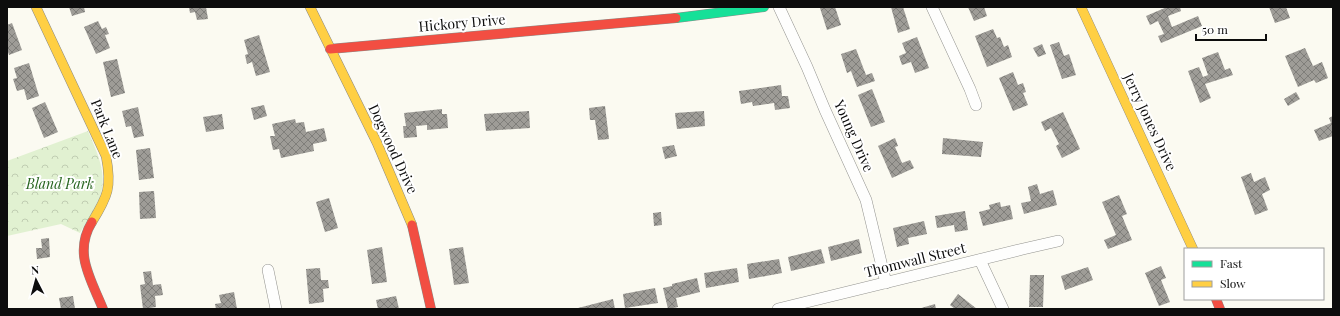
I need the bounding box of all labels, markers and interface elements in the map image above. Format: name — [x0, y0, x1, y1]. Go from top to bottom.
street label: Hickory Drive — [418, 9, 506, 36]
scale bar — [1196, 16, 1266, 42]
text: 50 m — [1202, 21, 1228, 37]
street label: Jerry Jones Drive — [1119, 69, 1181, 174]
street label: Park Lane — [87, 96, 128, 161]
street label: Young Drive — [830, 96, 879, 175]
street label: Dogwood Drive — [364, 101, 423, 197]
park label: Bland Park — [25, 174, 94, 193]
street label: Thomwall Street — [862, 238, 968, 281]
legend — [1184, 248, 1324, 300]
text: Fast — [1220, 255, 1243, 271]
north arrow — [16, 260, 56, 300]
text: N — [30, 262, 40, 277]
text: Slow — [1220, 275, 1246, 291]

